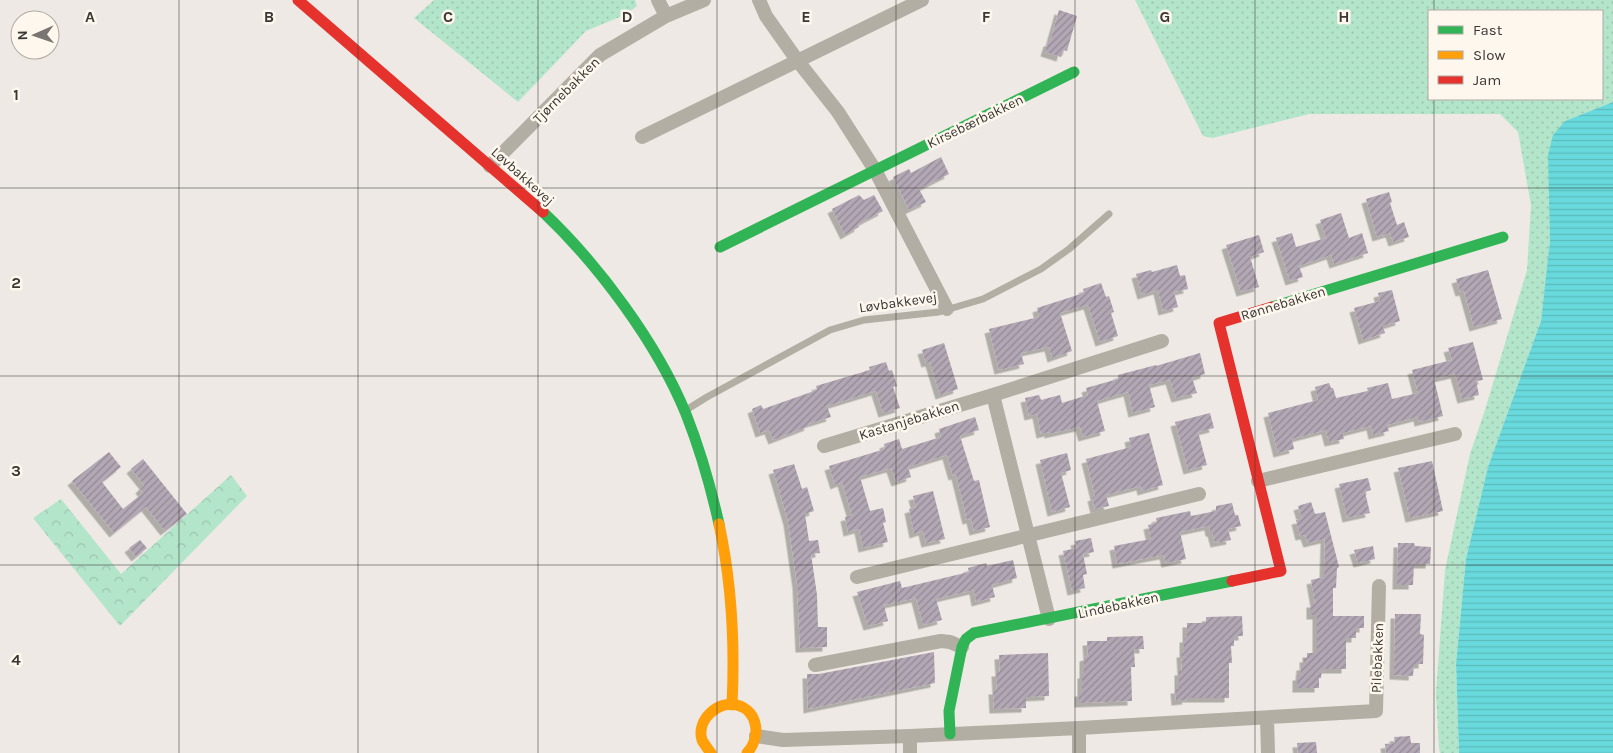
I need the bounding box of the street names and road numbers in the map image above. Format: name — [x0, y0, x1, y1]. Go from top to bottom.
street label: Tjørnebakken — [530, 54, 603, 127]
street label: Kirsebærbakken — [924, 91, 1026, 152]
street label: Løvbakkevej — [488, 144, 558, 209]
street label: Rønnebakken — [1239, 283, 1328, 324]
street label: Løvbakkevej — [858, 289, 938, 316]
street label: Kastanjebakken — [857, 397, 961, 444]
street label: Lindebakken — [1076, 589, 1160, 622]
street label: Pilebakken — [1368, 623, 1387, 694]

